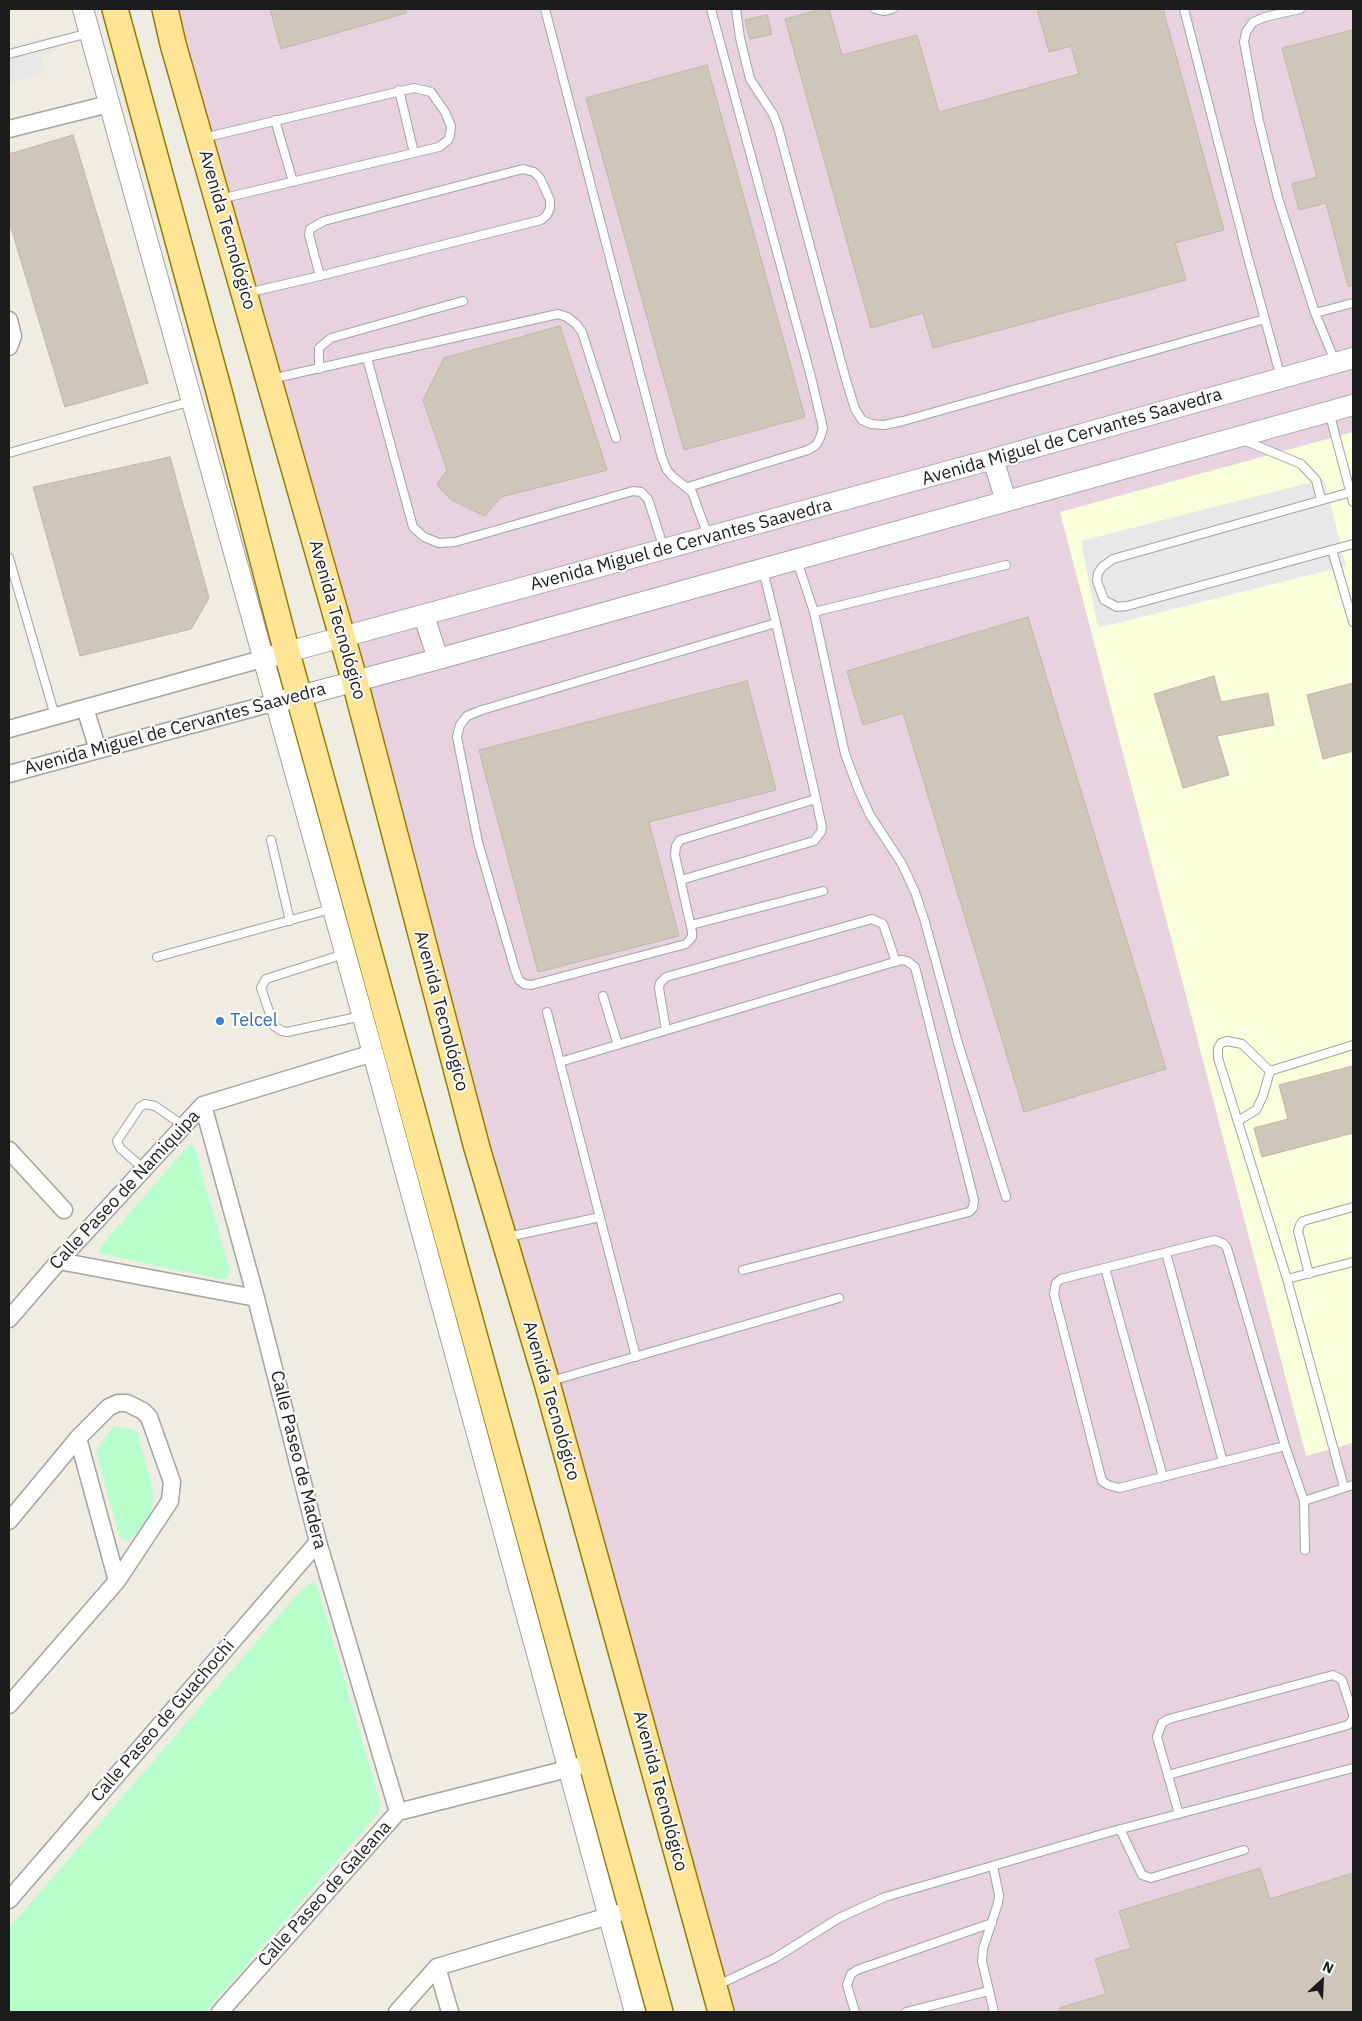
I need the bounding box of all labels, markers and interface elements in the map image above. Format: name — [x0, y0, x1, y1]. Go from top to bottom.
street label: Avenida Tecnológico — [194, 148, 260, 312]
street label: Avenida Miguel de Cervantes Saavedra — [919, 384, 1225, 490]
street label: Avenida Miguel de Cervantes Saavedra — [528, 494, 834, 596]
street label: Avenida Tecnológico — [304, 538, 370, 702]
street label: Avenida Miguel de Cervantes Saavedra — [22, 678, 328, 780]
street label: Avenida Tecnológico — [409, 928, 473, 1094]
place label: Telcel — [230, 1010, 278, 1032]
marker: Telcel — [214, 1015, 226, 1027]
street label: Calle Paseo de Namiquipa — [45, 1106, 205, 1274]
street label: Avenida Tecnológico — [518, 1319, 584, 1483]
street label: Calle Paseo de Madera — [265, 1369, 331, 1551]
street label: Calle Paseo de Guachochi — [87, 1635, 239, 1807]
street label: Avenida Tecnológico — [628, 1708, 692, 1874]
street label: Calle Paseo de Galeana — [254, 1817, 396, 1971]
north arrow — [1297, 1956, 1347, 2006]
text: N — [1320, 1957, 1337, 1978]

